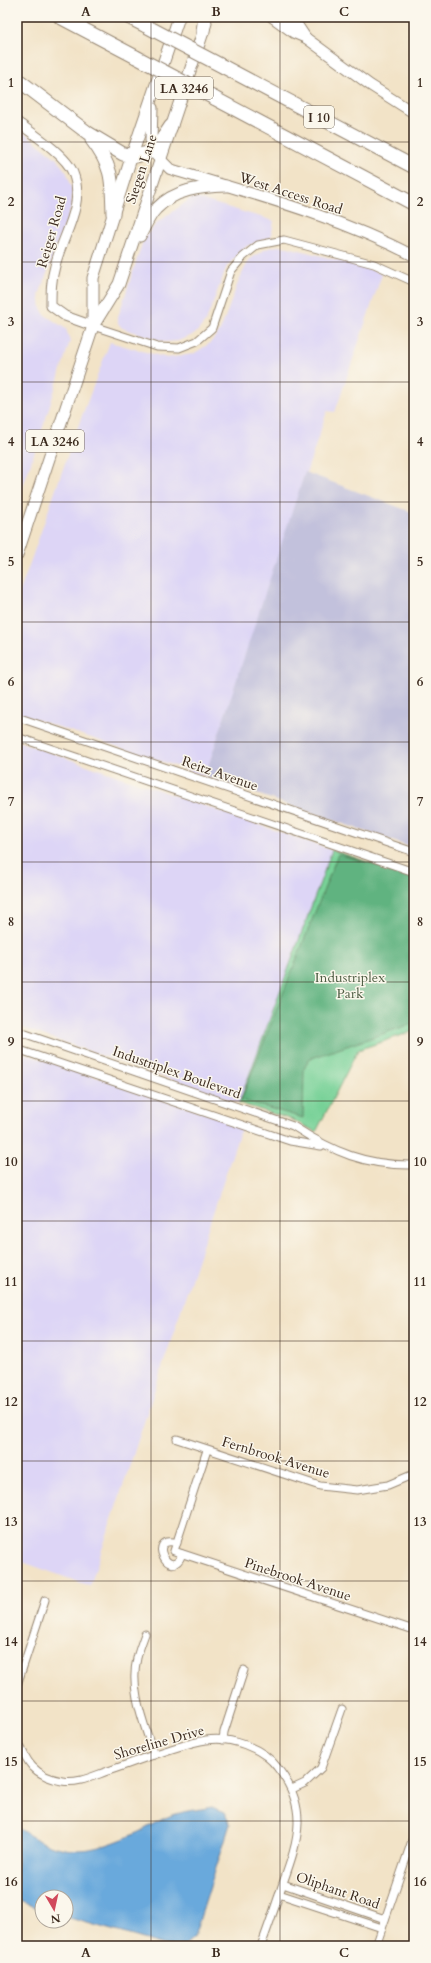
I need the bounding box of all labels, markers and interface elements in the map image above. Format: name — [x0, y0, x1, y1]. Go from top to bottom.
text: A — [81, 3, 91, 21]
text: B — [211, 3, 221, 21]
text: C — [339, 3, 349, 21]
text: 1 — [8, 74, 14, 92]
text: 1 — [417, 74, 423, 92]
road number: LA 3246 — [155, 77, 213, 99]
road number: I 10 — [304, 106, 334, 128]
street label: Siegen Lane — [121, 132, 162, 206]
street label: West Access Road — [236, 167, 345, 219]
text: 2 — [8, 193, 15, 211]
text: 2 — [417, 193, 424, 211]
street label: Reiger Road — [32, 194, 71, 270]
text: 3 — [8, 313, 15, 331]
text: 3 — [417, 313, 424, 331]
road number: LA 3246 — [26, 430, 84, 452]
text: 4 — [8, 433, 15, 451]
text: 4 — [417, 433, 424, 451]
text: 5 — [8, 553, 14, 571]
text: 5 — [417, 553, 423, 571]
text: 6 — [8, 673, 15, 691]
text: 6 — [417, 673, 424, 691]
street label: Reitz Avenue — [179, 751, 261, 795]
text: 7 — [8, 793, 15, 811]
text: 7 — [417, 793, 424, 811]
text: 8 — [8, 913, 14, 931]
text: 8 — [417, 913, 423, 931]
park label: Industriplex Park — [315, 968, 385, 1003]
text: 9 — [8, 1033, 15, 1051]
text: 9 — [417, 1033, 424, 1051]
street label: Industriplex Boulevard — [110, 1042, 244, 1104]
text: 10 — [4, 1153, 18, 1171]
text: 10 — [413, 1153, 427, 1171]
text: 11 — [4, 1273, 18, 1291]
text: 11 — [413, 1273, 427, 1291]
text: 12 — [4, 1393, 18, 1411]
text: 12 — [413, 1393, 427, 1411]
street label: Fernbrook Avenue — [220, 1432, 332, 1483]
text: 13 — [4, 1513, 18, 1531]
text: 13 — [413, 1513, 427, 1531]
street label: Pinebrook Avenue — [242, 1553, 354, 1606]
text: 14 — [4, 1633, 18, 1651]
text: 14 — [413, 1633, 427, 1651]
street label: Shoreline Drive — [112, 1721, 207, 1764]
text: 15 — [4, 1753, 18, 1771]
text: 15 — [413, 1753, 427, 1771]
street label: Oliphant Road — [293, 1867, 383, 1914]
text: 16 — [4, 1873, 18, 1891]
text: 16 — [413, 1873, 427, 1891]
north arrow — [34, 1889, 74, 1929]
text: N — [49, 1910, 61, 1927]
text: A — [81, 1944, 91, 1962]
text: B — [211, 1944, 221, 1962]
text: C — [339, 1944, 349, 1962]

